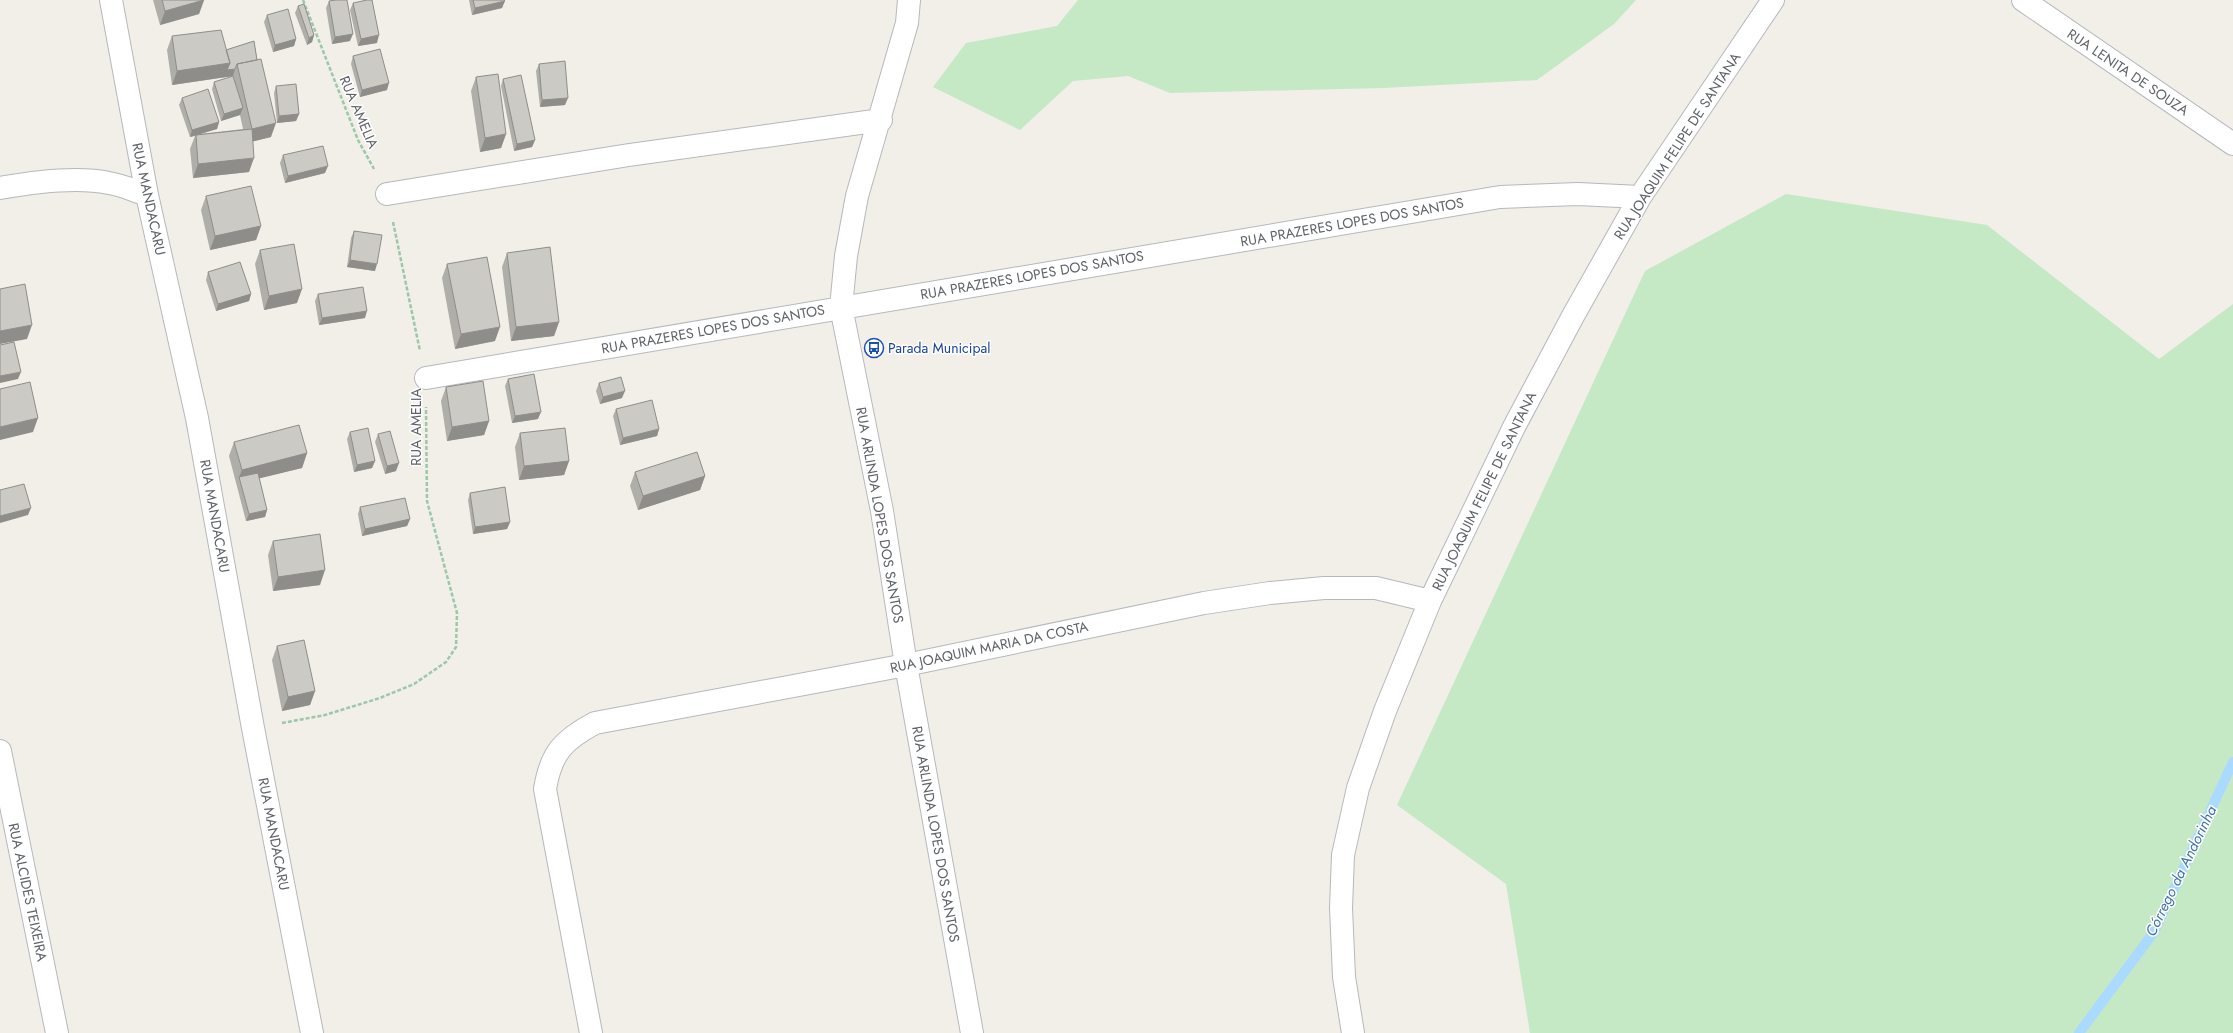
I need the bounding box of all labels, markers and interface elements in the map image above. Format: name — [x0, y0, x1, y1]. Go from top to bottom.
street label: RUA LENITA DE SOUZA — [2063, 24, 2193, 121]
street label: RUA JOAQUIM FELIPE DE SANTANA — [1609, 48, 1746, 243]
street label: RUA AMELIA — [335, 73, 384, 152]
street label: RUA MANDACARU — [127, 141, 171, 257]
street label: RUA PRAZERES LOPES DOS SANTOS — [1239, 192, 1466, 252]
street label: RUA PRAZERES LOPES DOS SANTOS — [919, 245, 1146, 305]
street label: RUA PRAZERES LOPES DOS SANTOS — [600, 299, 827, 359]
bus stop icon: Parada Municipal — [863, 337, 885, 359]
place label: Parada Municipal — [888, 338, 990, 358]
street label: RUA JOAQUIM FELIPE DE SANTANA — [1427, 387, 1541, 594]
street label: RUA AMELIA — [406, 388, 426, 466]
street label: RUA ARLINDA LOPES DOS SANTOS — [851, 405, 909, 625]
street label: RUA MANDACARU — [195, 458, 235, 574]
street label: RUA JOAQUIM MARIA DA COSTA — [888, 616, 1091, 678]
street label: RUA ARLINDA LOPES DOS SANTOS — [907, 724, 965, 944]
street label: RUA MANDACARU — [253, 776, 295, 892]
water label: Córrego da Andorinha — [2140, 801, 2223, 940]
street label: RUA ALCIDES TEIXEIRA — [4, 821, 53, 964]

